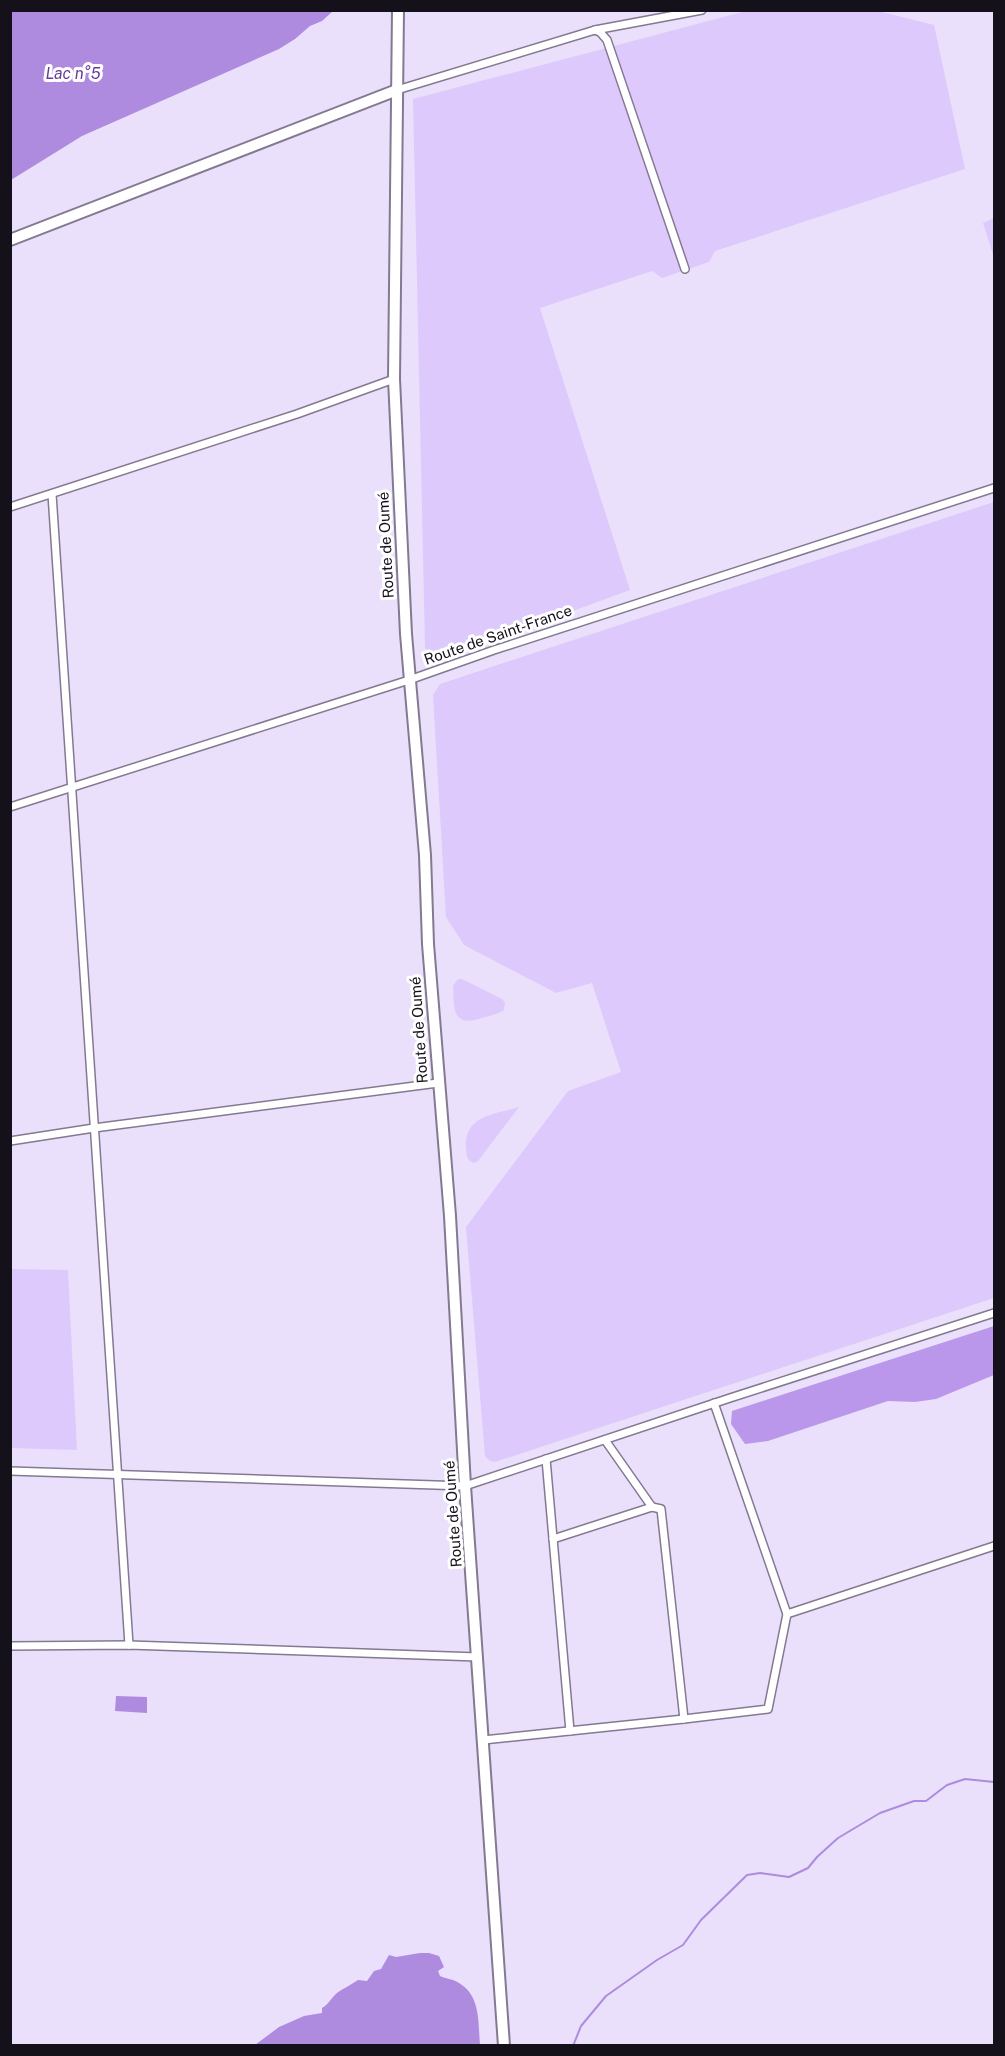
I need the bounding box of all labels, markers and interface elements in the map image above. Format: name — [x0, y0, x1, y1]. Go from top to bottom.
water label: Lac n°5 — [45, 64, 101, 83]
street label: Route de Oumé — [374, 491, 397, 599]
street label: Route de Saint-France — [422, 601, 574, 668]
street label: Route de Oumé — [406, 976, 431, 1084]
street label: Route de Oumé — [440, 1460, 465, 1568]

